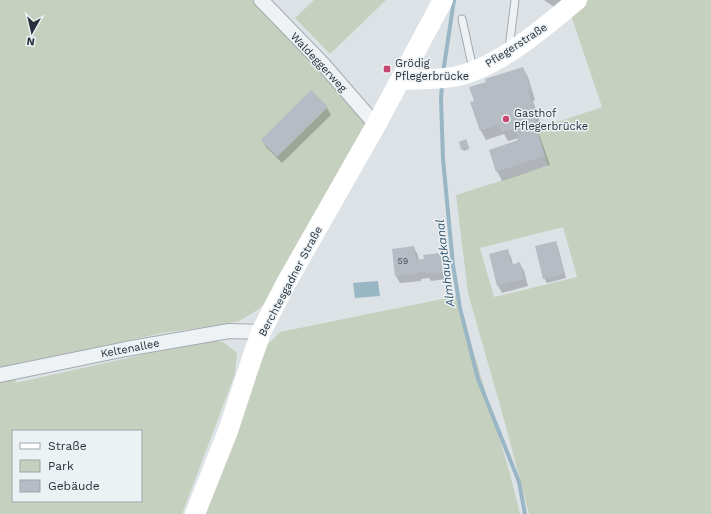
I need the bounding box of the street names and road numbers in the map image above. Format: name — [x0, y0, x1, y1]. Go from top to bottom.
street label: Pflegerstraße — [483, 21, 550, 70]
street label: Waldeggerweg — [288, 30, 350, 95]
street label: Berchtesgadner Straße — [256, 224, 325, 339]
street label: Keltenallee — [100, 336, 161, 361]

